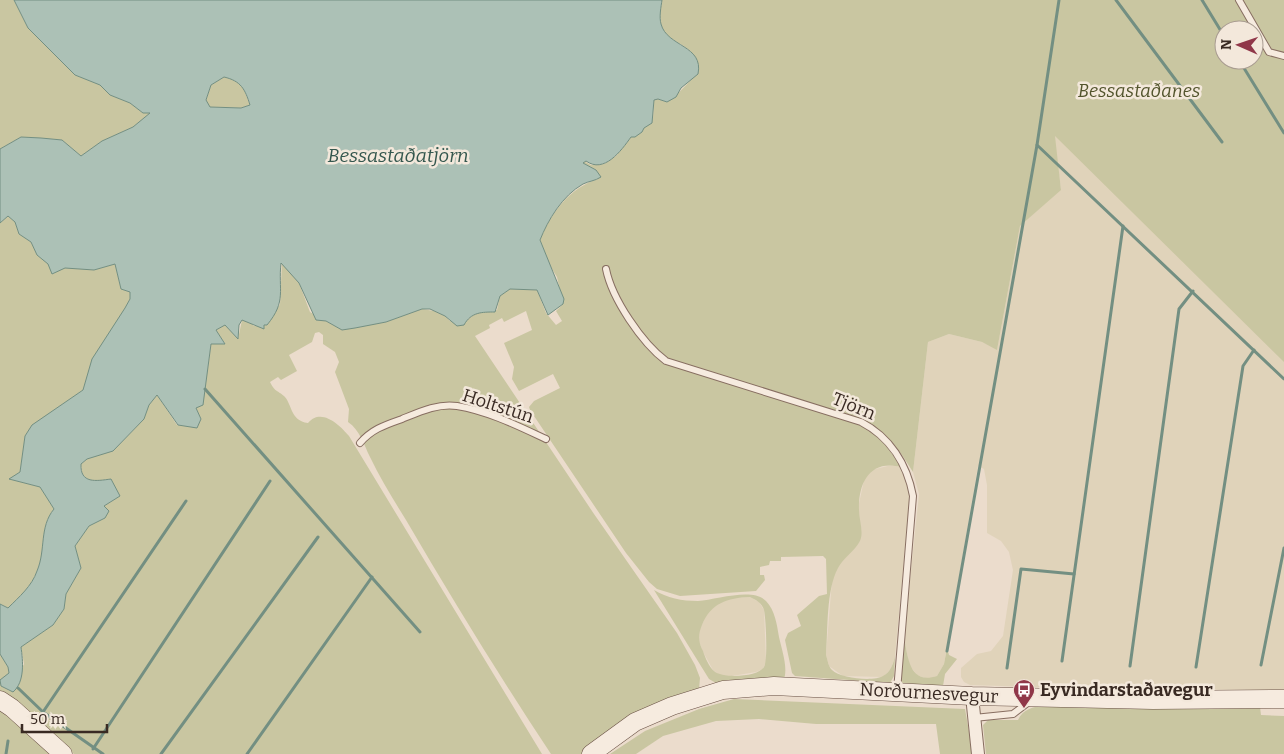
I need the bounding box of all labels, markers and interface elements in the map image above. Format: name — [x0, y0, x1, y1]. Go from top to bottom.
north arrow — [1214, 20, 1264, 70]
text: N — [1218, 39, 1235, 50]
park label: Bessastaðanes — [1078, 80, 1201, 102]
water label: Bessastaðatjörn — [328, 144, 468, 167]
street label: Holtstún — [460, 384, 537, 428]
street label: Tjörn — [829, 387, 879, 425]
street label: Norðurnesvegur — [859, 678, 999, 708]
bus stop icon: Eyvindarstaðavegur — [1012, 678, 1036, 709]
place label: Eyvindarstaðavegur — [1040, 679, 1213, 701]
scale bar — [22, 702, 108, 734]
text: 50 m — [30, 710, 66, 728]

